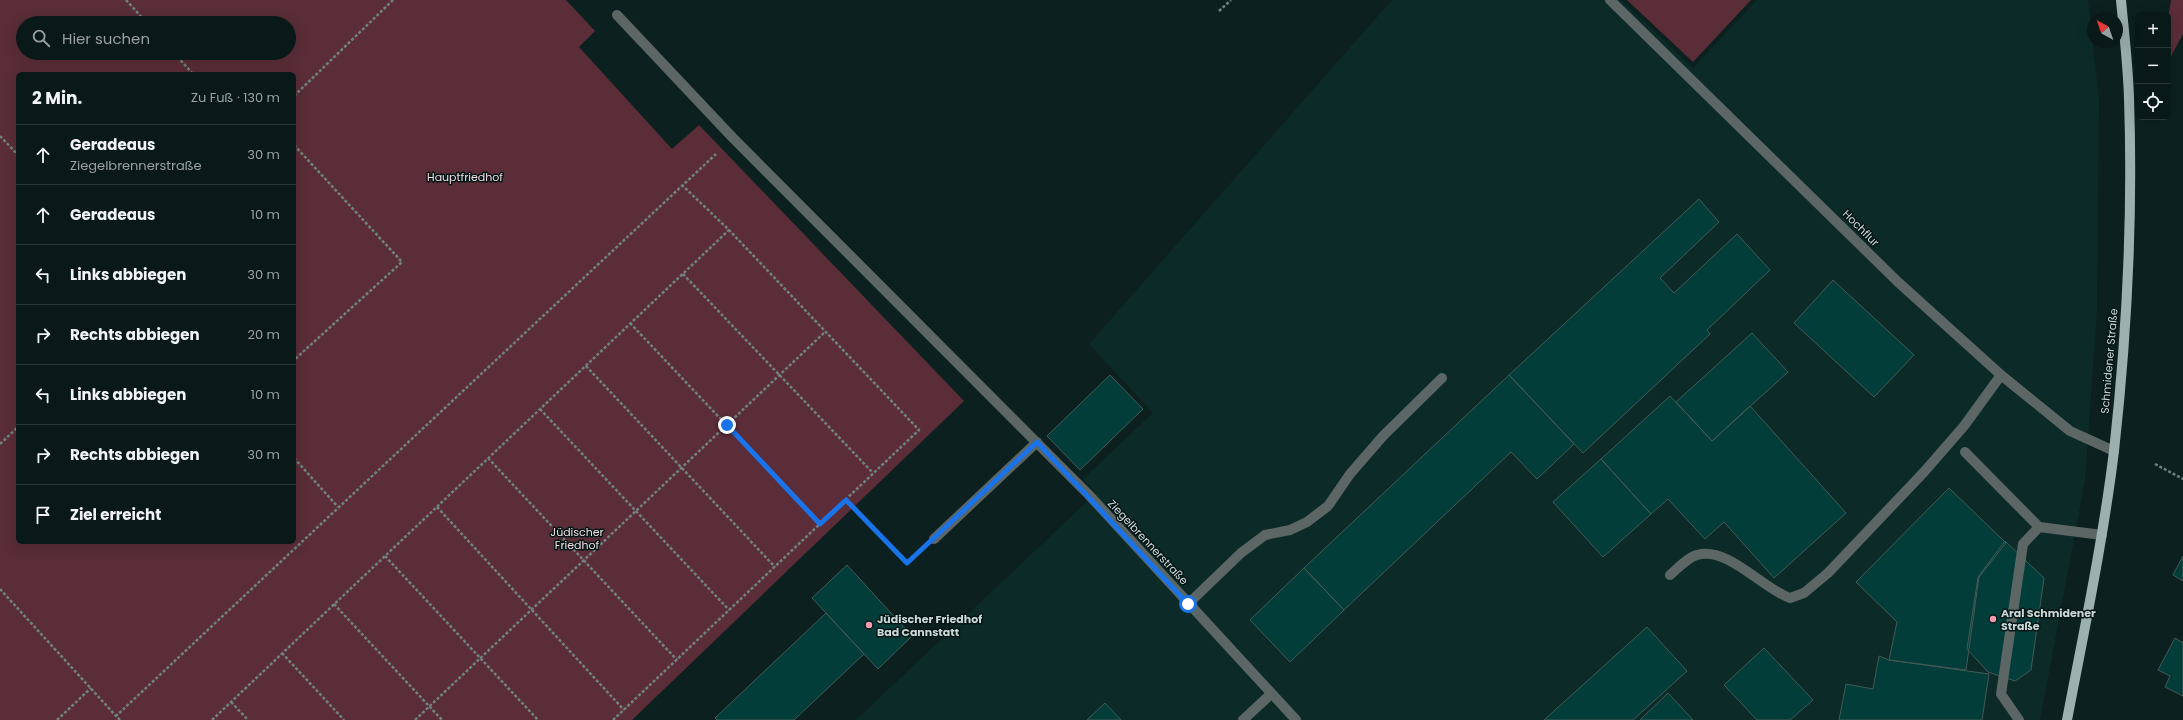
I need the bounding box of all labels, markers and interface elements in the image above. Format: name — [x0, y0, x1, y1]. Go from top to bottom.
north arrow — [2087, 12, 2123, 48]
map controls — [2135, 12, 2171, 120]
button: + — [2135, 12, 2171, 48]
search box — [16, 16, 296, 60]
icon: search — [30, 27, 52, 49]
text: Hier suchen — [62, 28, 150, 49]
button: − — [2135, 48, 2171, 84]
button: locate — [2135, 84, 2171, 120]
text: 2 Min. — [32, 86, 82, 110]
text: Zu Fuß · 130 m — [191, 88, 280, 107]
text: Geradeaus — [70, 134, 155, 155]
icon: ahead — [32, 144, 54, 166]
text: 30 m — [247, 145, 280, 164]
text: Ziegelbrennerstraße — [70, 156, 202, 175]
park label: Hauptfriedhof — [427, 169, 503, 185]
icon: ahead — [32, 204, 54, 226]
text: Geradeaus — [70, 204, 155, 225]
text: 10 m — [251, 205, 280, 224]
street label: Hochflur — [1839, 206, 1883, 250]
icon: left — [32, 264, 54, 286]
text: Links abbiegen — [70, 264, 186, 285]
text: 30 m — [247, 265, 280, 284]
street label: Schmidener Straße — [2096, 307, 2122, 414]
icon: right — [32, 324, 54, 346]
text: Rechts abbiegen — [70, 324, 200, 345]
text: 20 m — [247, 325, 280, 344]
icon: left — [32, 384, 54, 406]
text: Links abbiegen — [70, 384, 186, 405]
text: 10 m — [251, 385, 280, 404]
route end — [718, 416, 736, 434]
icon: right — [32, 444, 54, 466]
text: Rechts abbiegen — [70, 444, 200, 465]
text: 30 m — [247, 445, 280, 464]
street label: Ziegelbrennerstraße — [1104, 496, 1192, 588]
icon: arrive — [32, 504, 54, 526]
text: Ziel erreicht — [70, 504, 161, 525]
park label: Jüdischer Friedhof — [550, 524, 604, 553]
route start — [1179, 595, 1197, 613]
place label: Aral Schmidener Straße — [2001, 605, 2096, 634]
place label: Jüdischer Friedhof Bad Cannstatt — [877, 611, 982, 640]
marker: Aral Schmidener Straße — [1988, 614, 1998, 624]
marker: Jüdischer Friedhof Bad Cannstatt — [864, 620, 874, 630]

